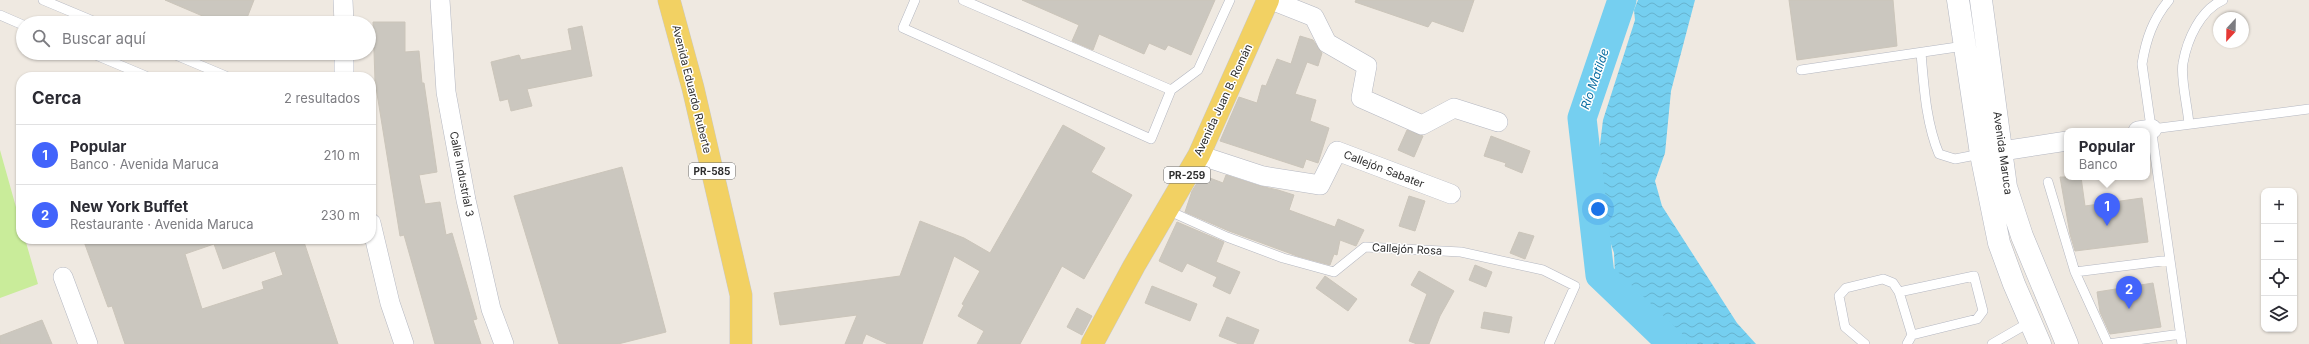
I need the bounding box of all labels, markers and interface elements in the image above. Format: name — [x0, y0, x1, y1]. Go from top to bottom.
north arrow — [2213, 12, 2249, 48]
search box — [16, 16, 376, 60]
street label: Avenida Eduardo Ruberte — [669, 23, 715, 155]
icon: search — [30, 27, 52, 49]
text: Buscar aquí — [62, 29, 146, 48]
street label: Avenida Juan B. Román — [1191, 42, 1255, 158]
water label: Río Matilde — [1577, 46, 1612, 111]
text: Cerca — [32, 88, 81, 108]
text: 2 resultados — [284, 90, 360, 106]
street label: Avenida Maruca — [1990, 111, 2016, 195]
popup — [2064, 128, 2150, 180]
street label: Calle Industrial 3 — [447, 130, 477, 218]
text: Popular — [70, 137, 126, 156]
text: Popular — [2079, 137, 2135, 156]
text: 1 — [42, 147, 48, 163]
text: 210 m — [324, 147, 360, 163]
street label: Callejón Sabater — [1342, 147, 1426, 191]
text: Banco · Avenida Maruca — [70, 156, 219, 172]
text: Banco — [2079, 156, 2117, 172]
road number: PR-585 — [689, 163, 735, 179]
road number: PR-259 — [1164, 167, 1210, 183]
map controls — [2261, 188, 2297, 332]
button: + — [2261, 188, 2297, 224]
pin: 1 — [2094, 193, 2120, 226]
text: New York Buffet — [70, 197, 188, 216]
your location — [1588, 199, 1608, 219]
text: 2 — [41, 207, 49, 223]
text: 230 m — [321, 207, 360, 223]
text: Restaurante · Avenida Maruca — [70, 216, 254, 232]
button: − — [2261, 224, 2297, 260]
street label: Callejón Rosa — [1372, 240, 1442, 258]
button: locate — [2261, 260, 2297, 296]
pin: 2 — [2116, 276, 2142, 309]
button: layers — [2261, 296, 2297, 332]

